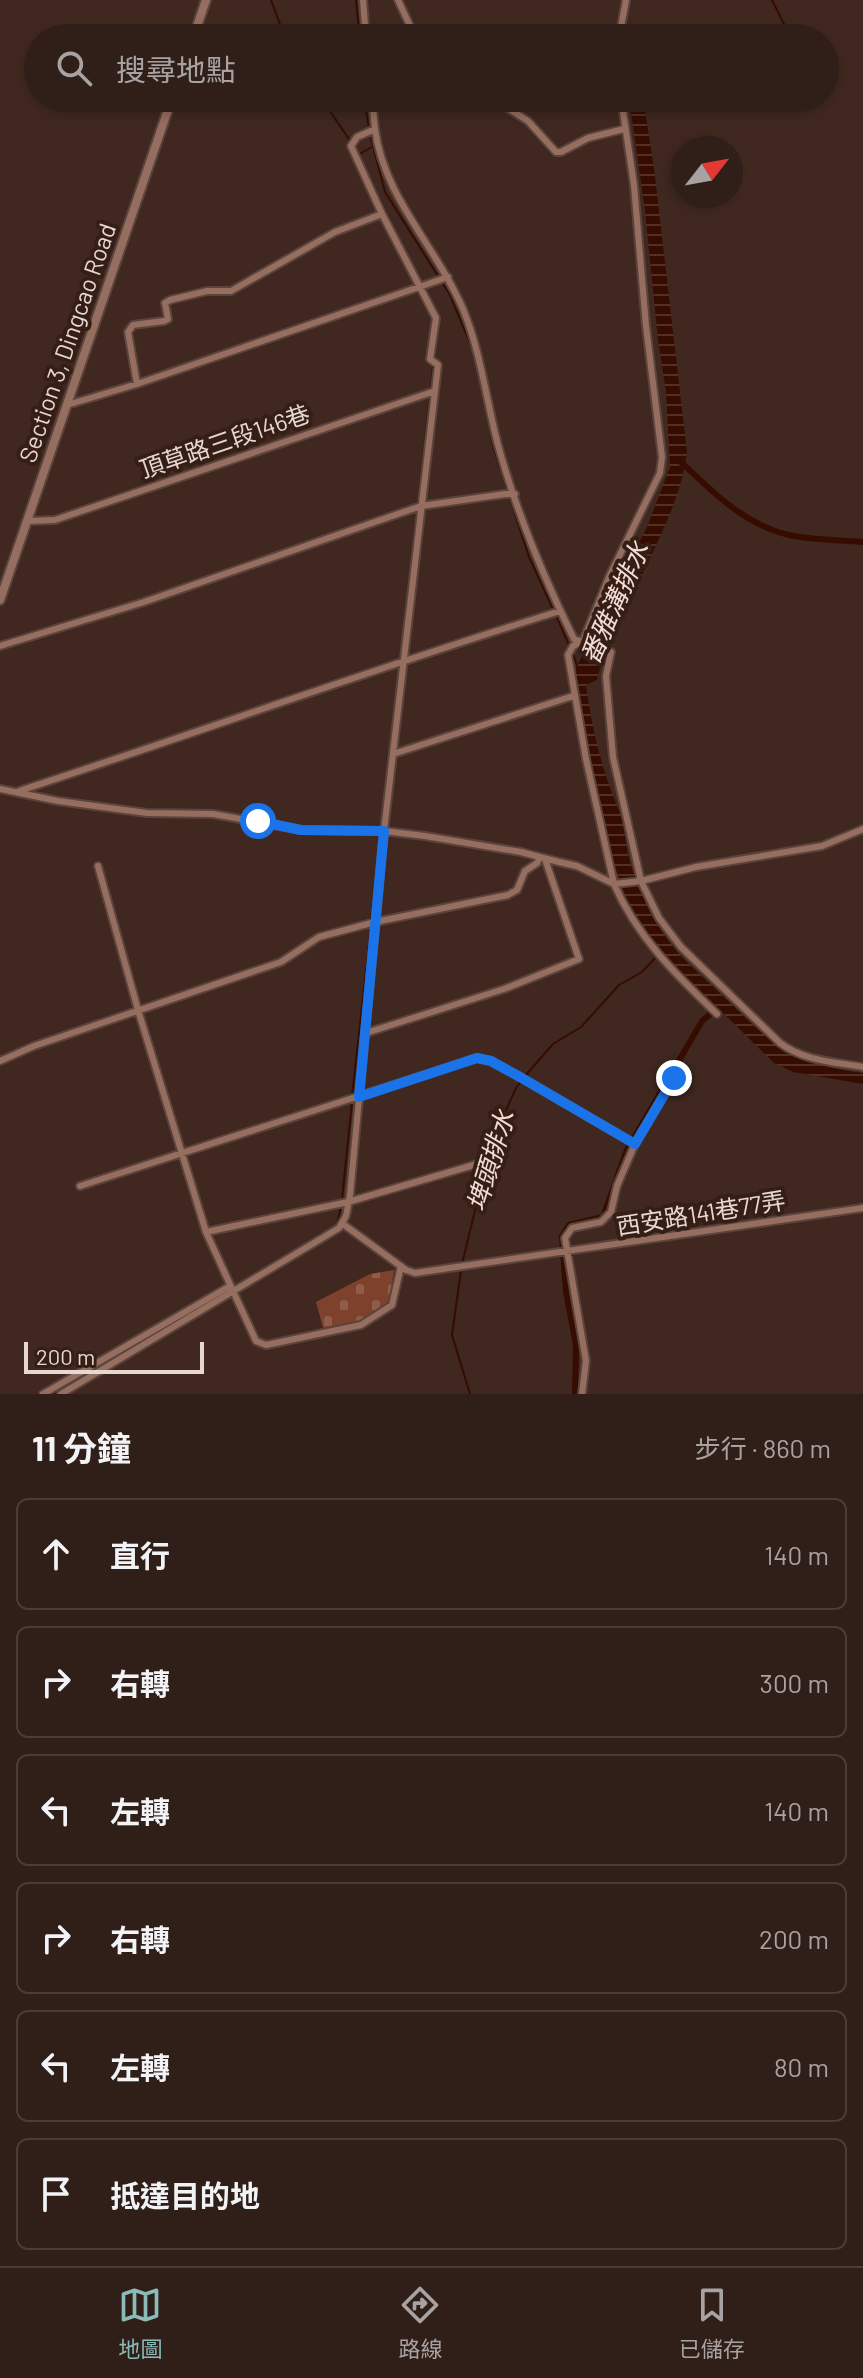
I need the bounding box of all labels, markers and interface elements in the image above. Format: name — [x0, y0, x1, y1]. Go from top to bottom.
search box — [24, 24, 839, 112]
icon: search — [52, 46, 96, 90]
text: 搜尋地點 — [116, 51, 236, 87]
north arrow — [671, 136, 743, 208]
street label: Section 3, Dingcao Road — [12, 219, 121, 466]
street label: 頂草路三段146巷 — [136, 398, 313, 483]
water label: 番雅溝排水 — [573, 536, 655, 668]
route start — [240, 803, 276, 839]
route end — [656, 1060, 692, 1096]
water label: 埤頭排水 — [460, 1105, 520, 1215]
street label: 西安路141巷77弄 — [614, 1185, 787, 1240]
scale bar — [24, 1338, 204, 1374]
text: 200 m — [36, 1343, 95, 1369]
text: 11 分鐘 — [32, 1427, 131, 1468]
text: 步行 · 860 m — [695, 1432, 831, 1463]
icon: ahead — [34, 1532, 78, 1576]
text: 直行 — [110, 1537, 170, 1573]
text: 140 m — [764, 1539, 829, 1570]
icon: right — [34, 1660, 78, 1704]
text: 右轉 — [110, 1665, 170, 1701]
text: 300 m — [760, 1667, 829, 1698]
icon: left — [34, 1788, 78, 1832]
text: 左轉 — [110, 1793, 170, 1829]
text: 140 m — [764, 1795, 829, 1826]
icon: right — [34, 1916, 78, 1960]
text: 右轉 — [110, 1921, 170, 1957]
text: 200 m — [759, 1923, 829, 1954]
icon: left — [34, 2044, 78, 2088]
text: 左轉 — [110, 2049, 170, 2085]
text: 80 m — [774, 2051, 829, 2082]
icon: arrive — [34, 2172, 78, 2216]
text: 抵達目的地 — [110, 2177, 260, 2213]
tab: 地圖 — [118, 2283, 162, 2363]
tab: 路線 — [398, 2283, 443, 2363]
tab: 已儲存 — [679, 2283, 745, 2363]

